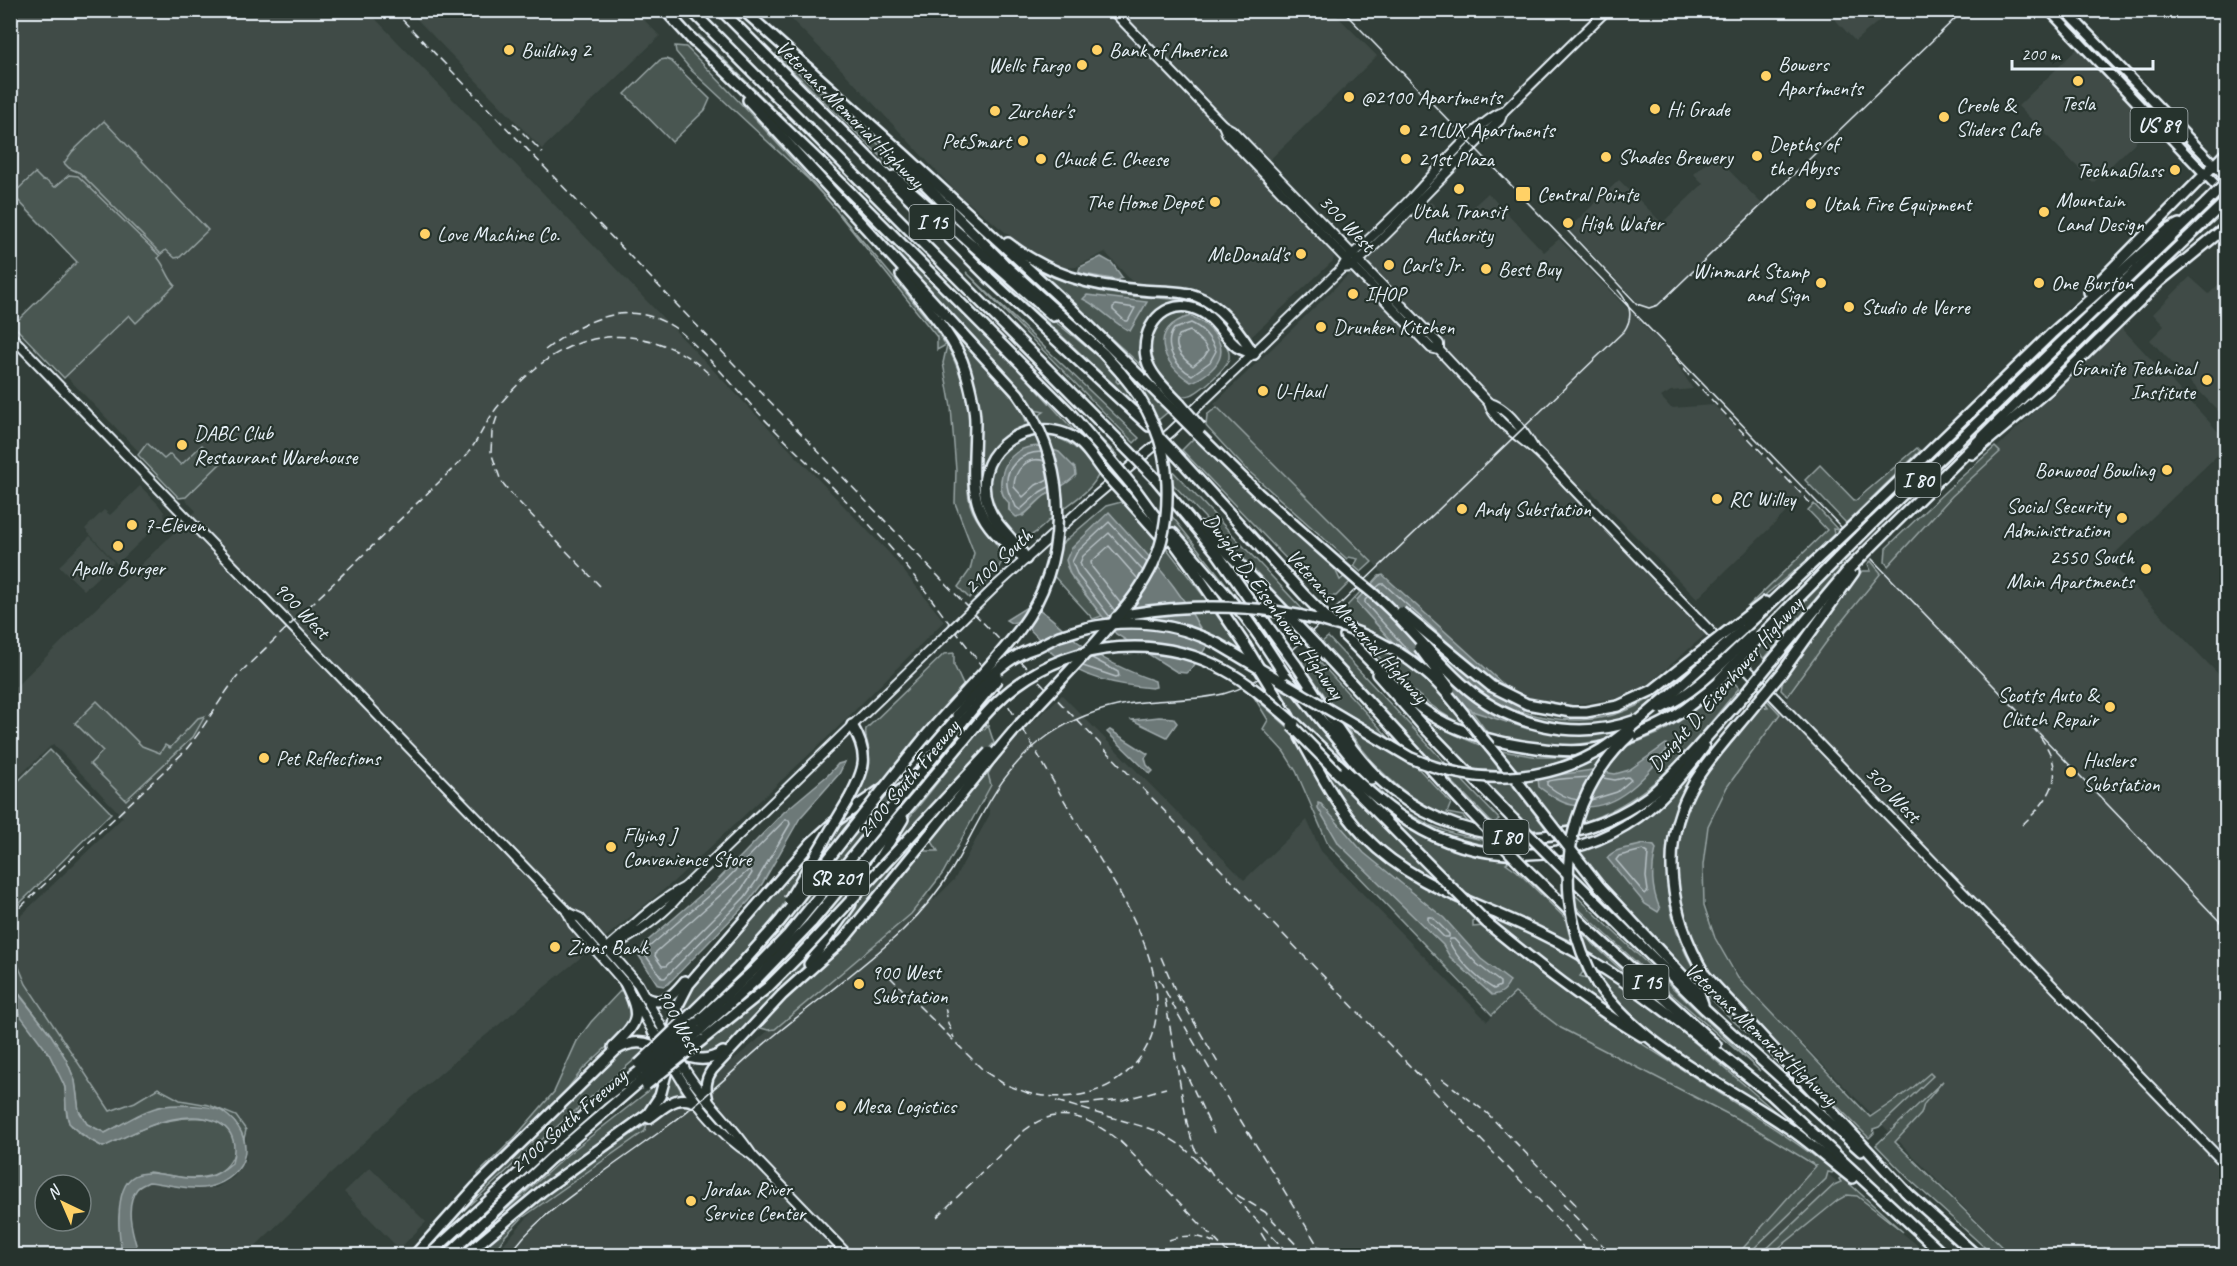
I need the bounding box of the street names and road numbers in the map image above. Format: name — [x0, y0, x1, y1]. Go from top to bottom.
street label: Veterans Memorial Highway — [770, 34, 931, 195]
road number: US 89 — [2130, 108, 2188, 142]
street label: 300 West — [1313, 189, 1382, 259]
road number: I 15 — [910, 205, 954, 239]
road number: I 80 — [1896, 463, 1940, 497]
street label: Dwight D. Eisenhower Highway — [1198, 508, 1351, 705]
street label: 2100 South — [958, 522, 1039, 599]
street label: Veterans Memorial Highway — [1281, 543, 1434, 710]
street label: 900 West — [268, 576, 337, 646]
street label: Dwight D. Eisenhower Highway — [1642, 590, 1809, 777]
street label: 2100 South Freeway — [851, 713, 966, 844]
street label: 300 West — [1859, 760, 1928, 830]
road number: I 80 — [1484, 820, 1528, 854]
road number: SR 201 — [803, 861, 869, 895]
street label: Veterans Memorial Highway — [1679, 957, 1844, 1113]
road number: I 15 — [1624, 965, 1668, 999]
street label: 900 West — [651, 984, 708, 1060]
street label: 2100 South Freeway — [504, 1062, 633, 1179]

